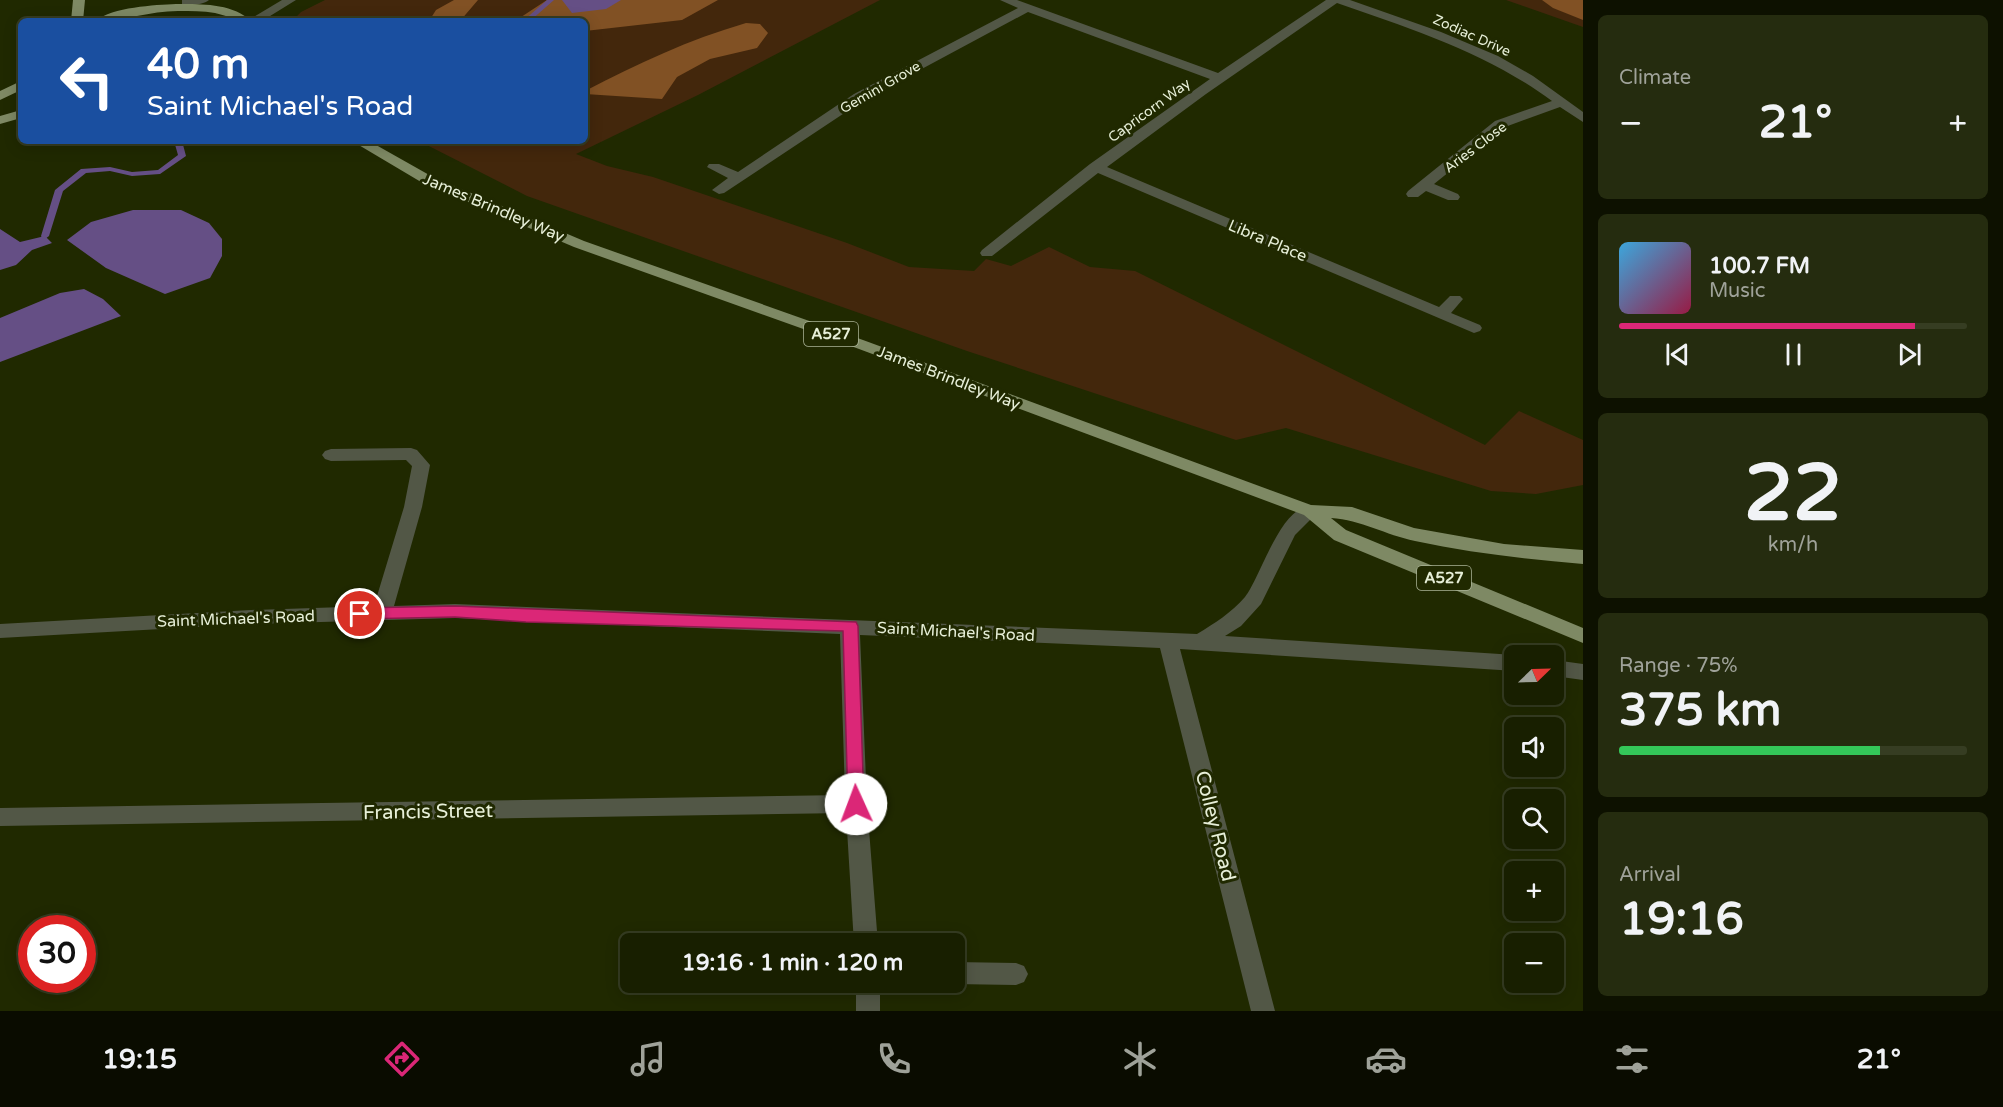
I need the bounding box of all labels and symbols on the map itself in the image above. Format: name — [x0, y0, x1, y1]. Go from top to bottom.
street label: Zodiac Drive — [1430, 11, 1513, 60]
street label: Gemini Grove — [837, 58, 924, 117]
street label: Capricorn Way — [1105, 75, 1194, 146]
street label: Aries Close — [1441, 118, 1510, 176]
street label: James Brindley Way — [420, 169, 568, 247]
street label: Libra Place — [1225, 215, 1310, 266]
road number: A527 — [804, 322, 858, 346]
street label: James Brindley Way — [874, 341, 1023, 415]
road number: A527 — [1417, 566, 1471, 590]
pin — [334, 588, 385, 639]
street label: Saint Michael's Road — [157, 606, 315, 632]
street label: Saint Michael's Road — [877, 618, 1035, 646]
north arrow — [1504, 645, 1564, 705]
street label: Colley Road — [1190, 768, 1240, 884]
position arrow — [824, 772, 888, 836]
street label: Francis Street — [363, 799, 494, 825]
speed limit sign: 30 — [18, 915, 96, 993]

